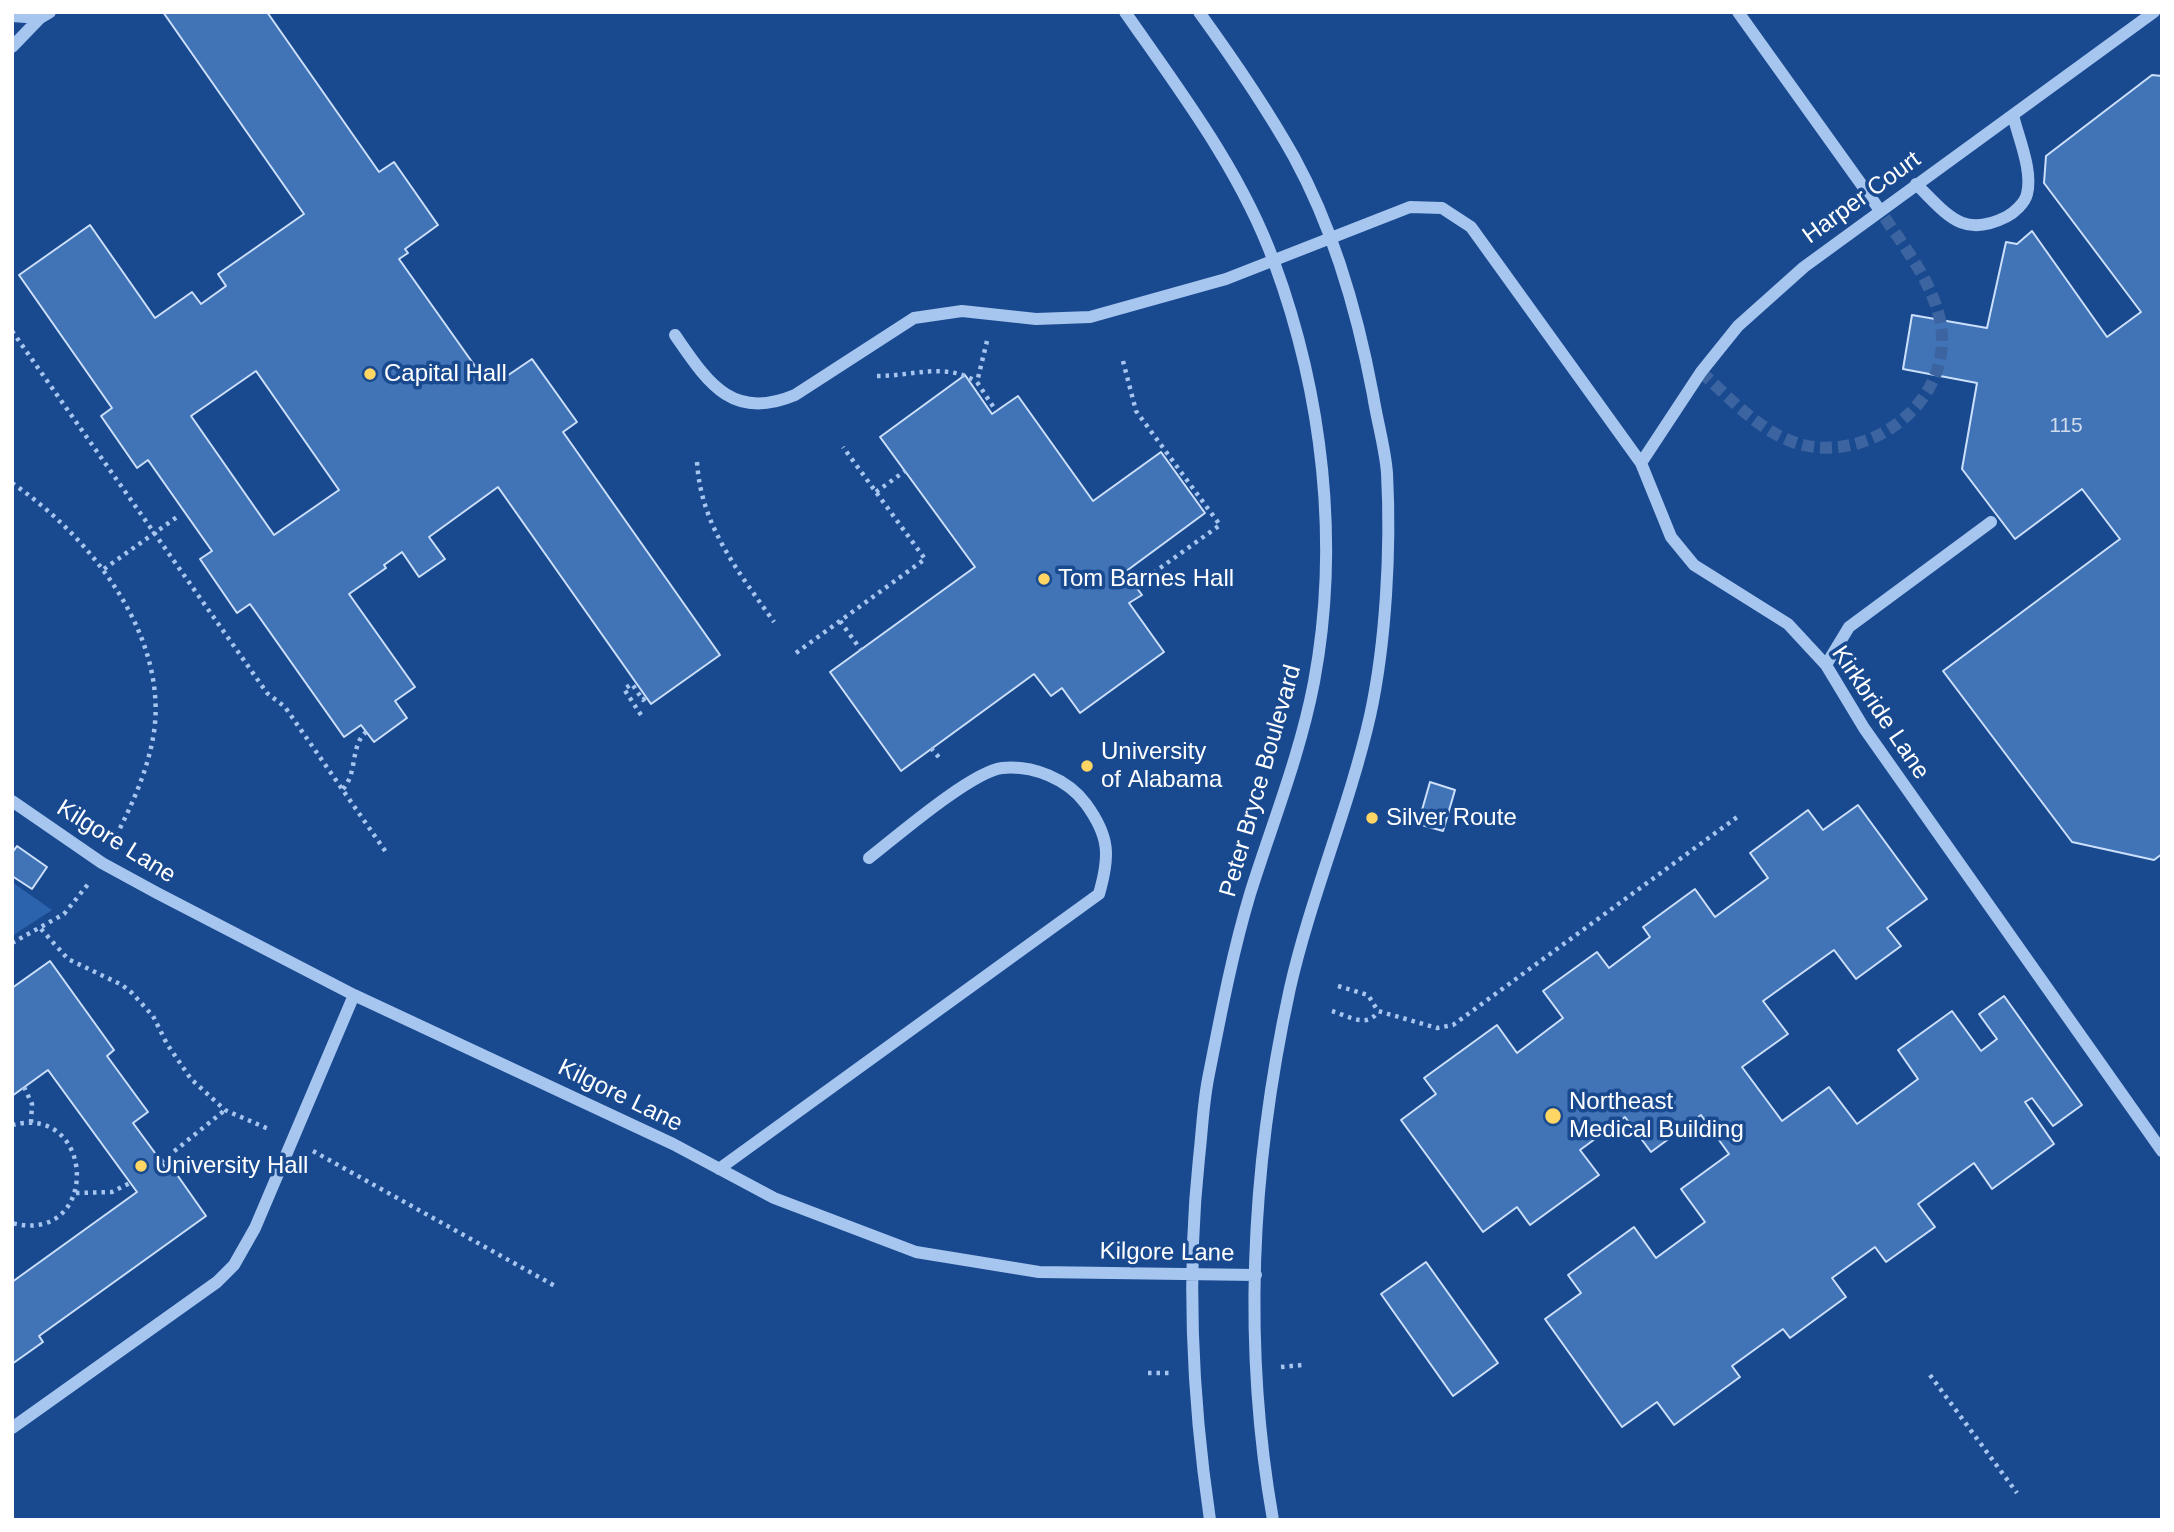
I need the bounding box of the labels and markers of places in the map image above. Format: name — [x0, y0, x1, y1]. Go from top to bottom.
place label: Capital Hall — [384, 360, 507, 388]
marker: Capital Hall — [362, 366, 378, 382]
place label: Tom Barnes Hall — [1058, 565, 1234, 593]
marker: Tom Barnes Hall — [1036, 571, 1052, 587]
place label: University of Alabama — [1101, 738, 1222, 794]
marker: University of Alabama — [1079, 758, 1095, 774]
place label: Silver Route — [1386, 804, 1517, 832]
marker: Silver Route — [1364, 810, 1380, 826]
place label: Northeast Medical Building — [1569, 1088, 1744, 1144]
marker: Northeast Medical Building — [1543, 1106, 1563, 1126]
place label: University Hall — [155, 1152, 308, 1180]
marker: University Hall — [133, 1158, 149, 1174]

